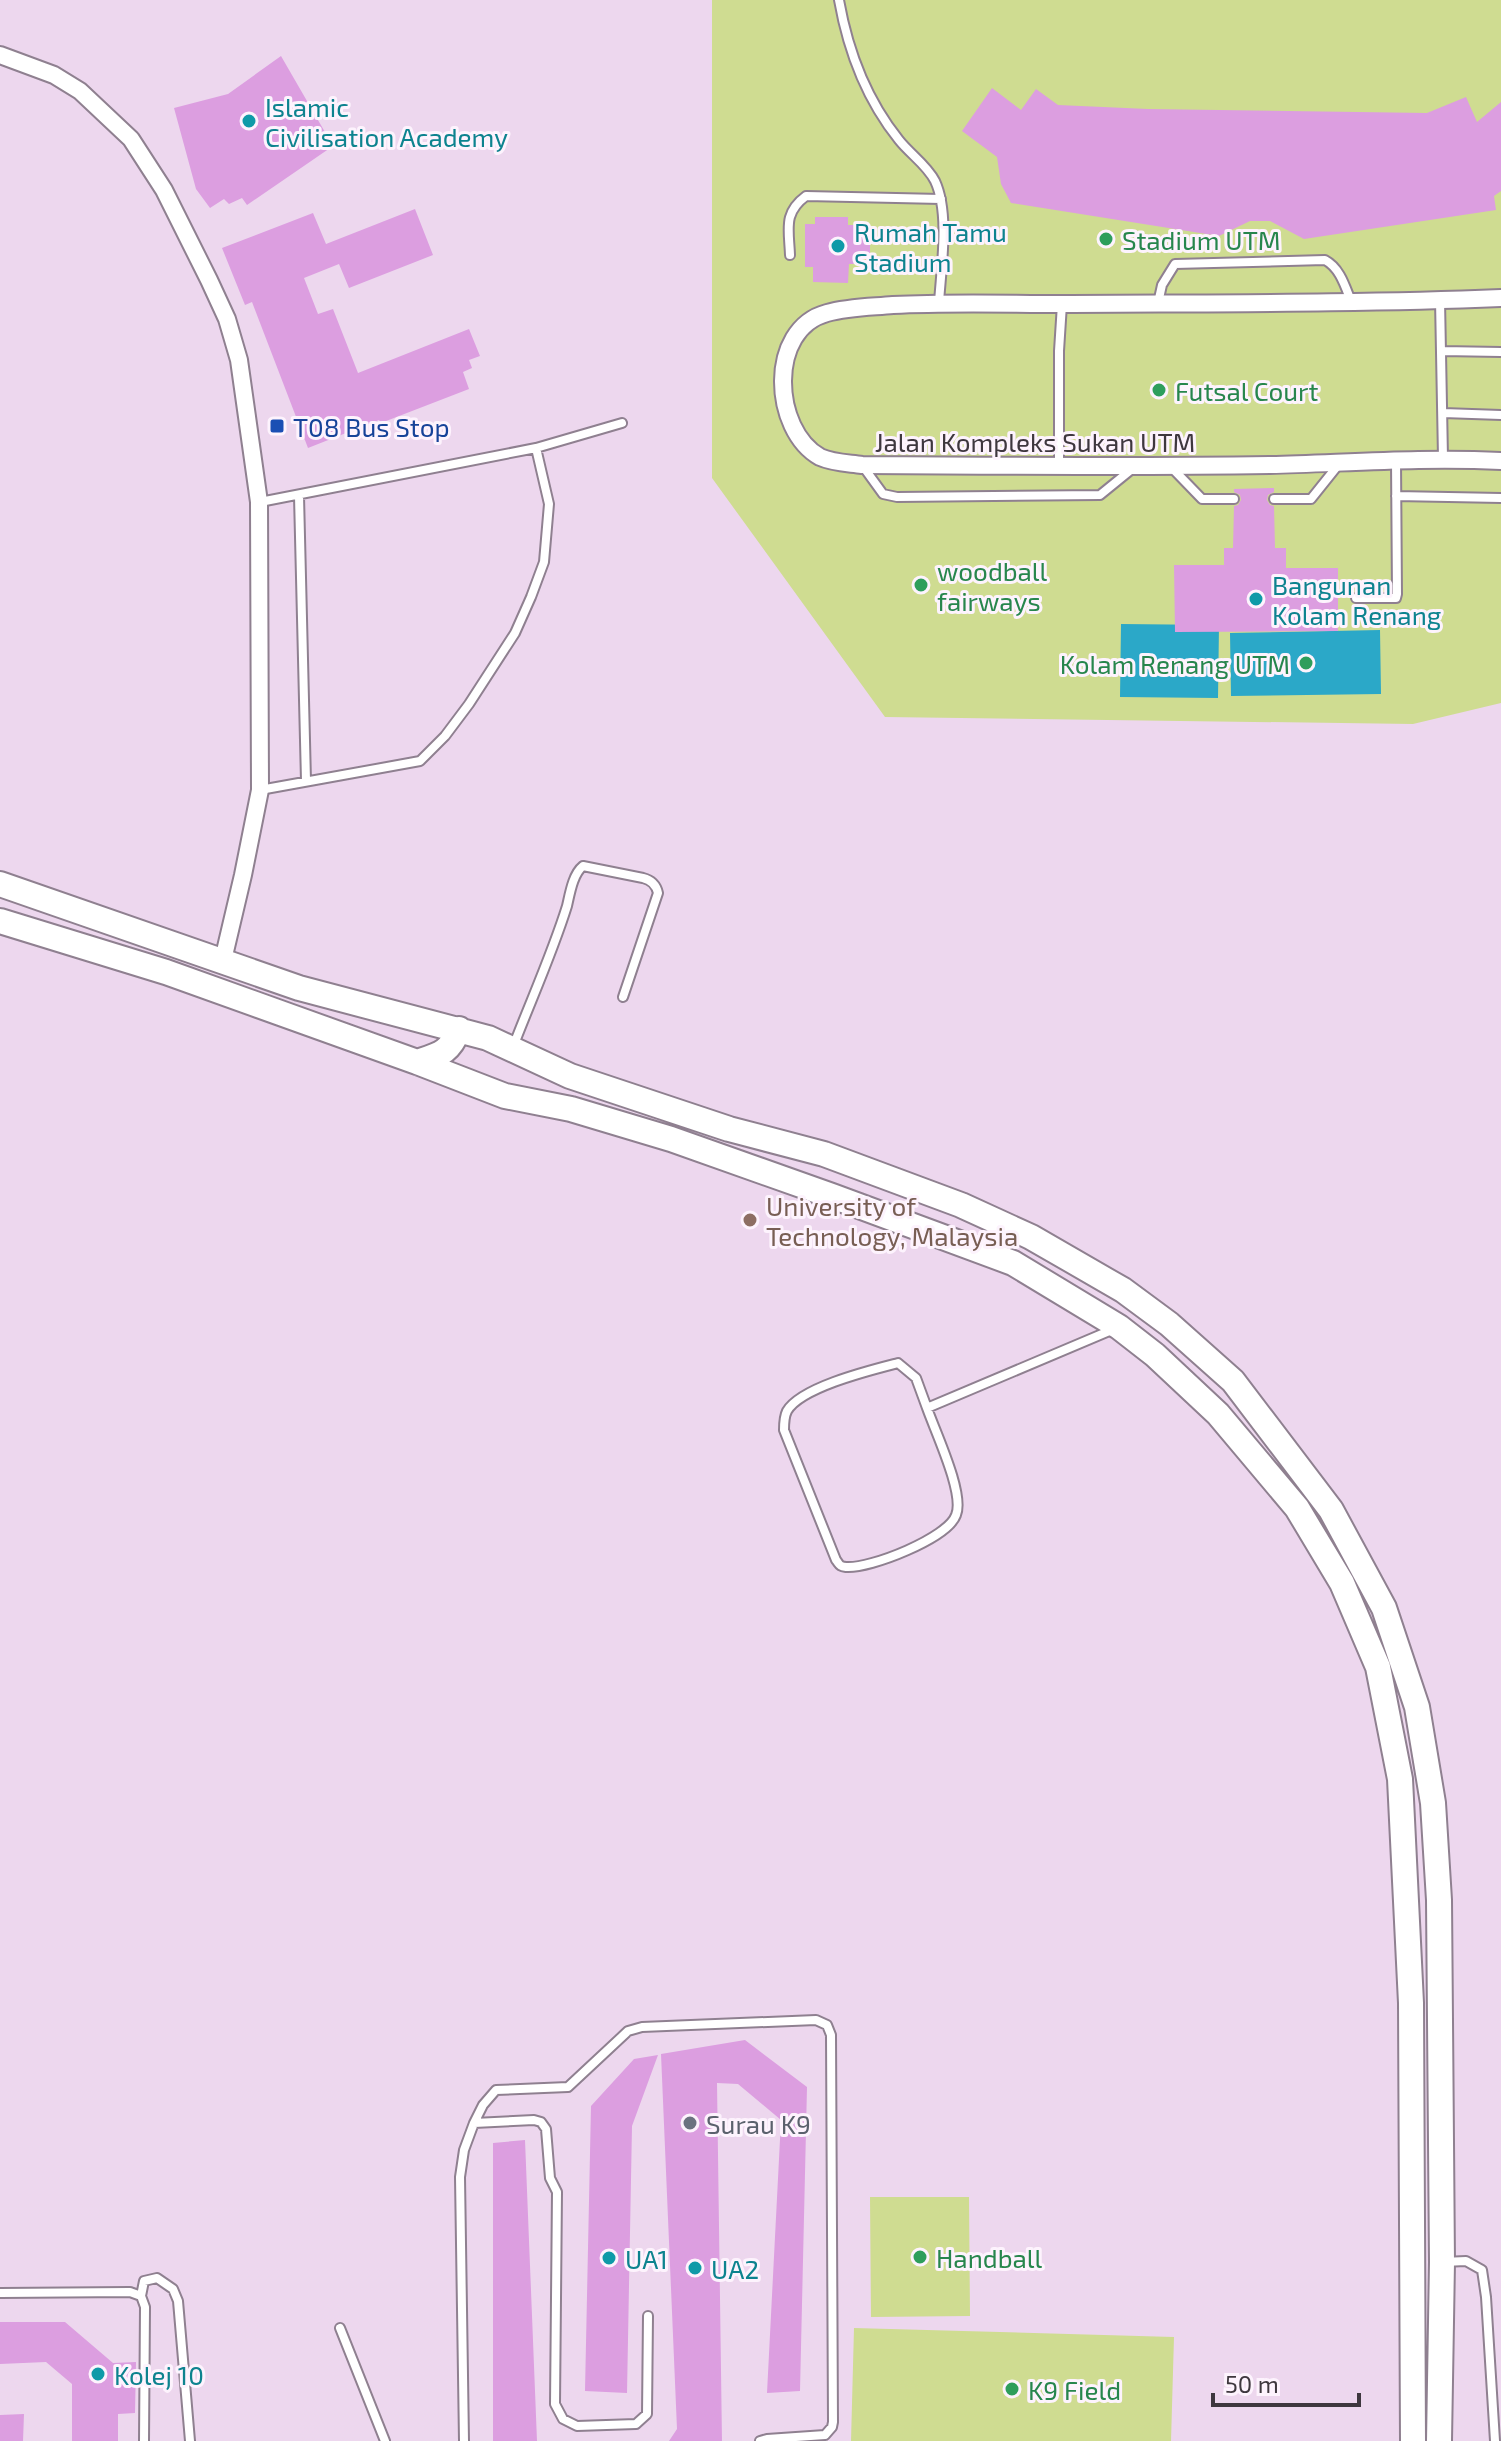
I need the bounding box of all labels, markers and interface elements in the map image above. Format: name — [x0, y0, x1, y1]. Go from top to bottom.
place label: Islamic Civilisation Academy — [265, 91, 508, 152]
marker: Islamic Civilisation Academy — [240, 112, 258, 130]
place label: Rumah Tamu Stadium — [854, 216, 1007, 277]
place label: Stadium UTM — [1122, 224, 1281, 255]
marker: Stadium UTM — [1097, 230, 1115, 248]
marker: Rumah Tamu Stadium — [829, 237, 847, 255]
place label: Futsal Court — [1175, 375, 1319, 406]
marker: Futsal Court — [1150, 381, 1168, 399]
place label: T08 Bus Stop — [293, 411, 450, 442]
marker: T08 Bus Stop — [268, 417, 286, 435]
street label: Jalan Kompleks Sukan UTM — [875, 426, 1195, 457]
place label: woodball fairways — [937, 555, 1048, 616]
place label: Bangunan Kolam Renang — [1272, 569, 1441, 630]
marker: woodball fairways — [912, 576, 930, 594]
marker: Bangunan Kolam Renang — [1247, 590, 1265, 608]
place label: Kolam Renang UTM — [1060, 648, 1290, 679]
marker: Kolam Renang UTM — [1297, 654, 1315, 672]
place label: University of Technology, Malaysia — [766, 1190, 1018, 1251]
marker: University of Technology, Malaysia — [741, 1211, 759, 1229]
place label: Surau K9 — [706, 2108, 811, 2139]
marker: Surau K9 — [681, 2114, 699, 2132]
place label: Handball — [936, 2242, 1042, 2273]
place label: UA1 — [625, 2243, 668, 2274]
marker: Handball — [911, 2248, 929, 2266]
marker: UA1 — [600, 2249, 618, 2267]
place label: UA2 — [711, 2253, 759, 2284]
marker: UA2 — [686, 2259, 704, 2277]
scale bar — [1213, 2357, 1359, 2407]
place label: Kolej 10 — [114, 2359, 204, 2390]
marker: Kolej 10 — [89, 2365, 107, 2383]
text: 50 m — [1225, 2369, 1279, 2398]
place label: K9 Field — [1028, 2374, 1121, 2405]
marker: K9 Field — [1003, 2380, 1021, 2398]

